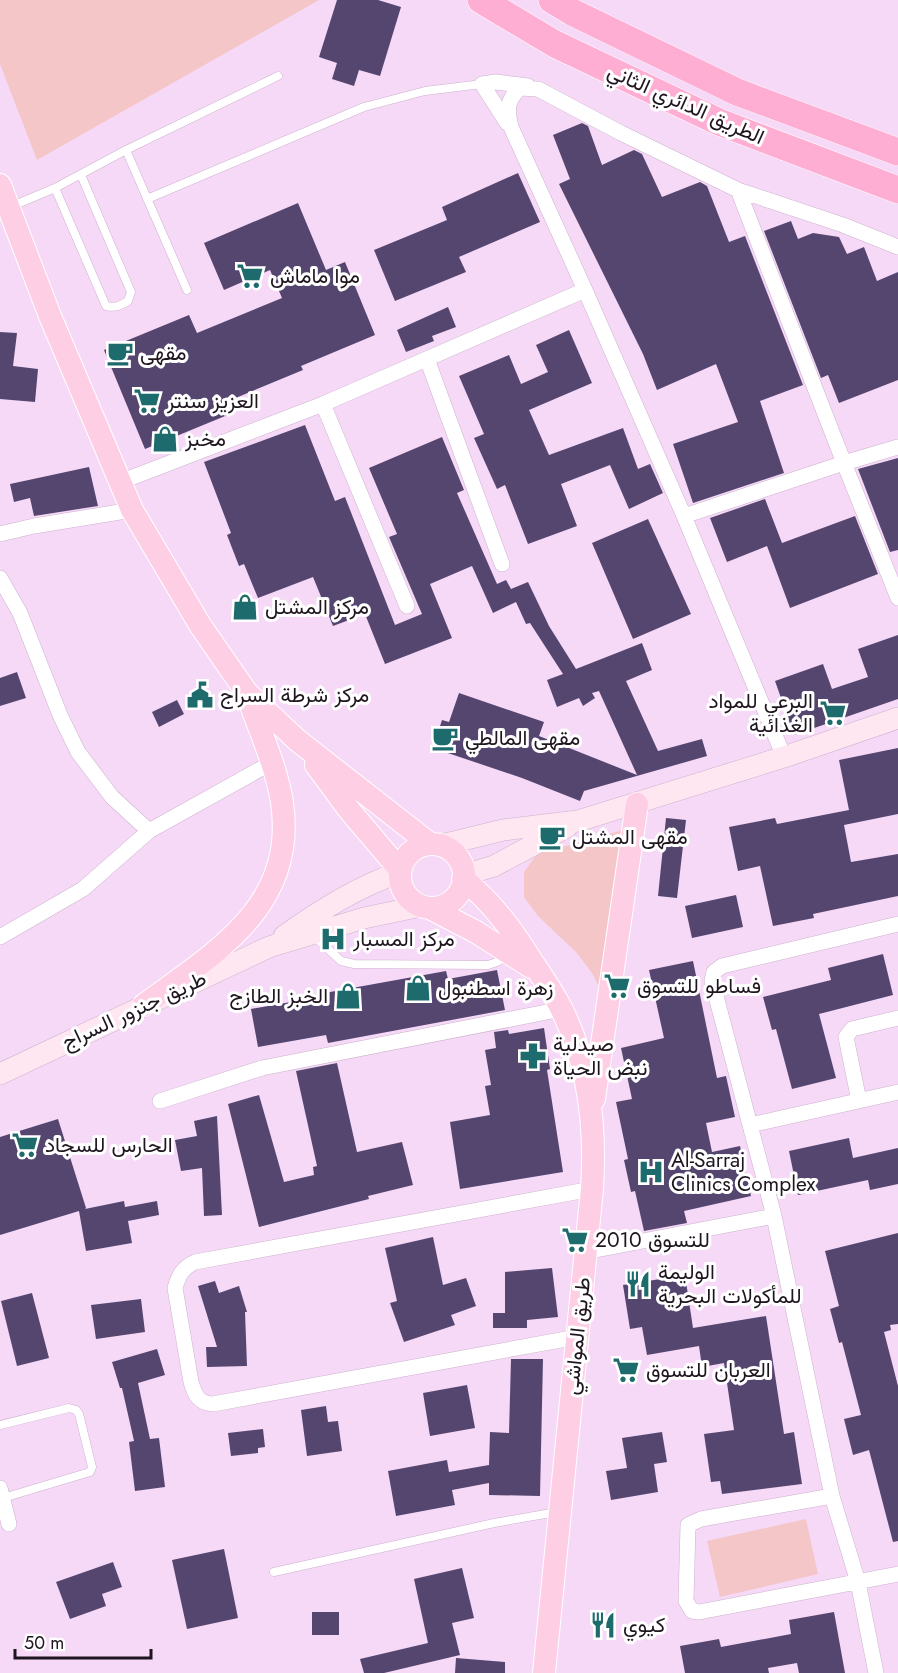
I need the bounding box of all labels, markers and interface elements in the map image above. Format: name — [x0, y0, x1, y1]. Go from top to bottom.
street label: الطريق الدائري الثاني — [602, 56, 769, 154]
supermarket icon: موا ماماش — [235, 261, 265, 291]
place label: موا ماماش — [270, 261, 360, 291]
cafe icon: مقهى — [105, 338, 135, 368]
place label: مقهى — [140, 338, 187, 368]
supermarket icon: العزيز سنتر — [132, 386, 162, 416]
place label: العزيز سنتر — [166, 386, 259, 416]
shop icon: مخبز — [150, 424, 180, 454]
place label: مخبز — [184, 424, 226, 454]
shop icon: مركز المشتل — [230, 592, 260, 622]
place label: مركز المشتل — [265, 592, 369, 622]
public building icon: مركز شرطة السراج — [185, 680, 215, 710]
place label: مركز شرطة السراج — [220, 680, 369, 710]
place label: البرعي للمواد الغذائية — [708, 686, 813, 740]
supermarket icon: البرعي للمواد الغذائية — [818, 698, 848, 728]
cafe icon: مقهى المالطي — [430, 723, 460, 753]
place label: مقهى المالطي — [465, 723, 580, 755]
cafe icon: مقهى المشتل — [537, 822, 567, 852]
place label: مقهى المشتل — [572, 822, 688, 852]
hospital icon: مركز المسبار — [318, 924, 348, 954]
place label: مركز المسبار — [352, 924, 455, 954]
street label: طريق جنزور السراج — [57, 963, 211, 1057]
supermarket icon: فساطو للتسوق — [602, 971, 632, 1001]
place label: فساطو للتسوق — [637, 971, 761, 1001]
shop icon: زهرة اسطنبول — [403, 973, 433, 1003]
place label: زهرة اسطنبول — [438, 973, 553, 1003]
place label: الخبز الطازج — [229, 981, 328, 1011]
shop icon: الخبز الطازج — [333, 981, 363, 1011]
place label: صيدلية نبض الحياة — [553, 1029, 647, 1083]
pharmacy icon: صيدلية نبض الحياة — [518, 1041, 548, 1071]
supermarket icon: الحارس للسجاد — [10, 1130, 40, 1160]
place label: الحارس للسجاد — [45, 1130, 173, 1160]
place label: Al-Sarraj Clinics Complex — [671, 1145, 815, 1199]
hospital icon: Al-Sarraj Clinics Complex — [636, 1157, 666, 1187]
supermarket icon: 2010 للتسوق — [560, 1225, 590, 1255]
place label: 2010 للتسوق — [595, 1225, 710, 1255]
place label: الوليمة للمأكولات البحرية — [658, 1257, 802, 1311]
restaurant icon: الوليمة للمأكولات البحرية — [623, 1269, 653, 1299]
street label: طريق المواشي — [556, 1276, 600, 1397]
supermarket icon: العربان للتسوق — [611, 1355, 641, 1385]
place label: العربان للتسوق — [646, 1355, 771, 1385]
restaurant icon: كيوي — [588, 1610, 618, 1640]
place label: كيوي — [623, 1610, 665, 1642]
scale bar — [15, 1622, 152, 1660]
text: 50 m — [24, 1630, 64, 1656]

